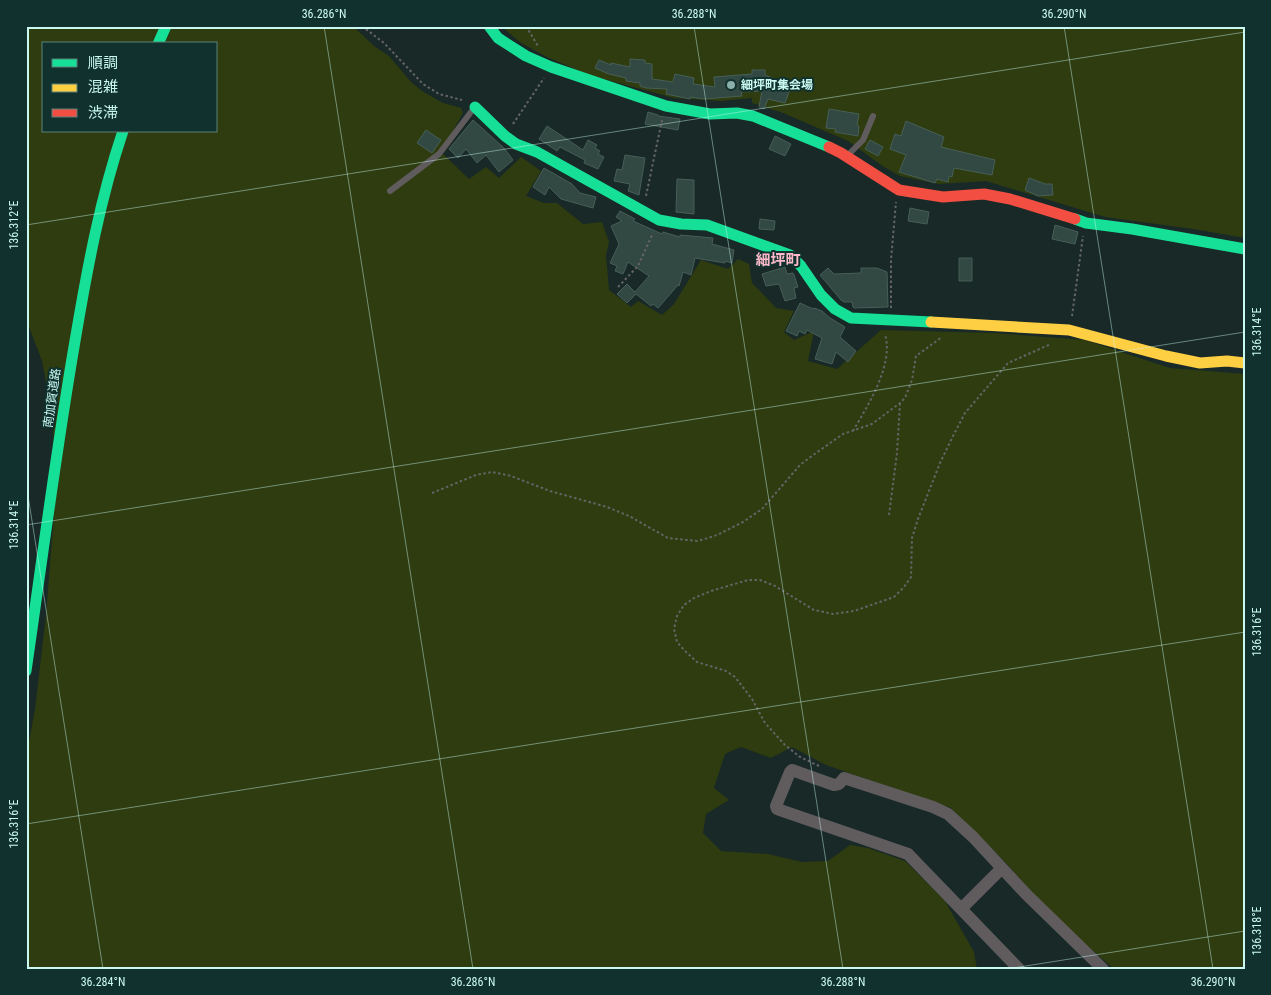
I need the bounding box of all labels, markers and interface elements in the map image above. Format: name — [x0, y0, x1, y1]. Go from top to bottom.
text: 36.286°N — [302, 7, 346, 21]
text: 36.288°N — [672, 7, 716, 21]
text: 36.290°N — [1042, 7, 1086, 21]
legend — [42, 42, 218, 132]
text: 順調 — [88, 54, 118, 72]
text: 混雑 — [88, 78, 118, 96]
place label: 細坪町集会場 — [741, 78, 813, 92]
marker: 細坪町集会場 — [725, 79, 737, 91]
text: 渋滞 — [88, 104, 118, 122]
text: 136.312°E — [7, 200, 21, 250]
district label: 細坪町 — [755, 251, 801, 269]
text: 136.314°E — [1250, 307, 1264, 357]
street label: 南加賀道路 — [41, 367, 63, 429]
text: 136.314°E — [7, 500, 21, 550]
text: 136.316°E — [1250, 607, 1264, 657]
text: 136.316°E — [7, 799, 21, 849]
text: 136.318°E — [1250, 906, 1264, 956]
text: 36.284°N — [81, 975, 125, 989]
text: 36.286°N — [451, 975, 495, 989]
text: 36.288°N — [821, 975, 865, 989]
text: 36.290°N — [1191, 975, 1235, 989]

